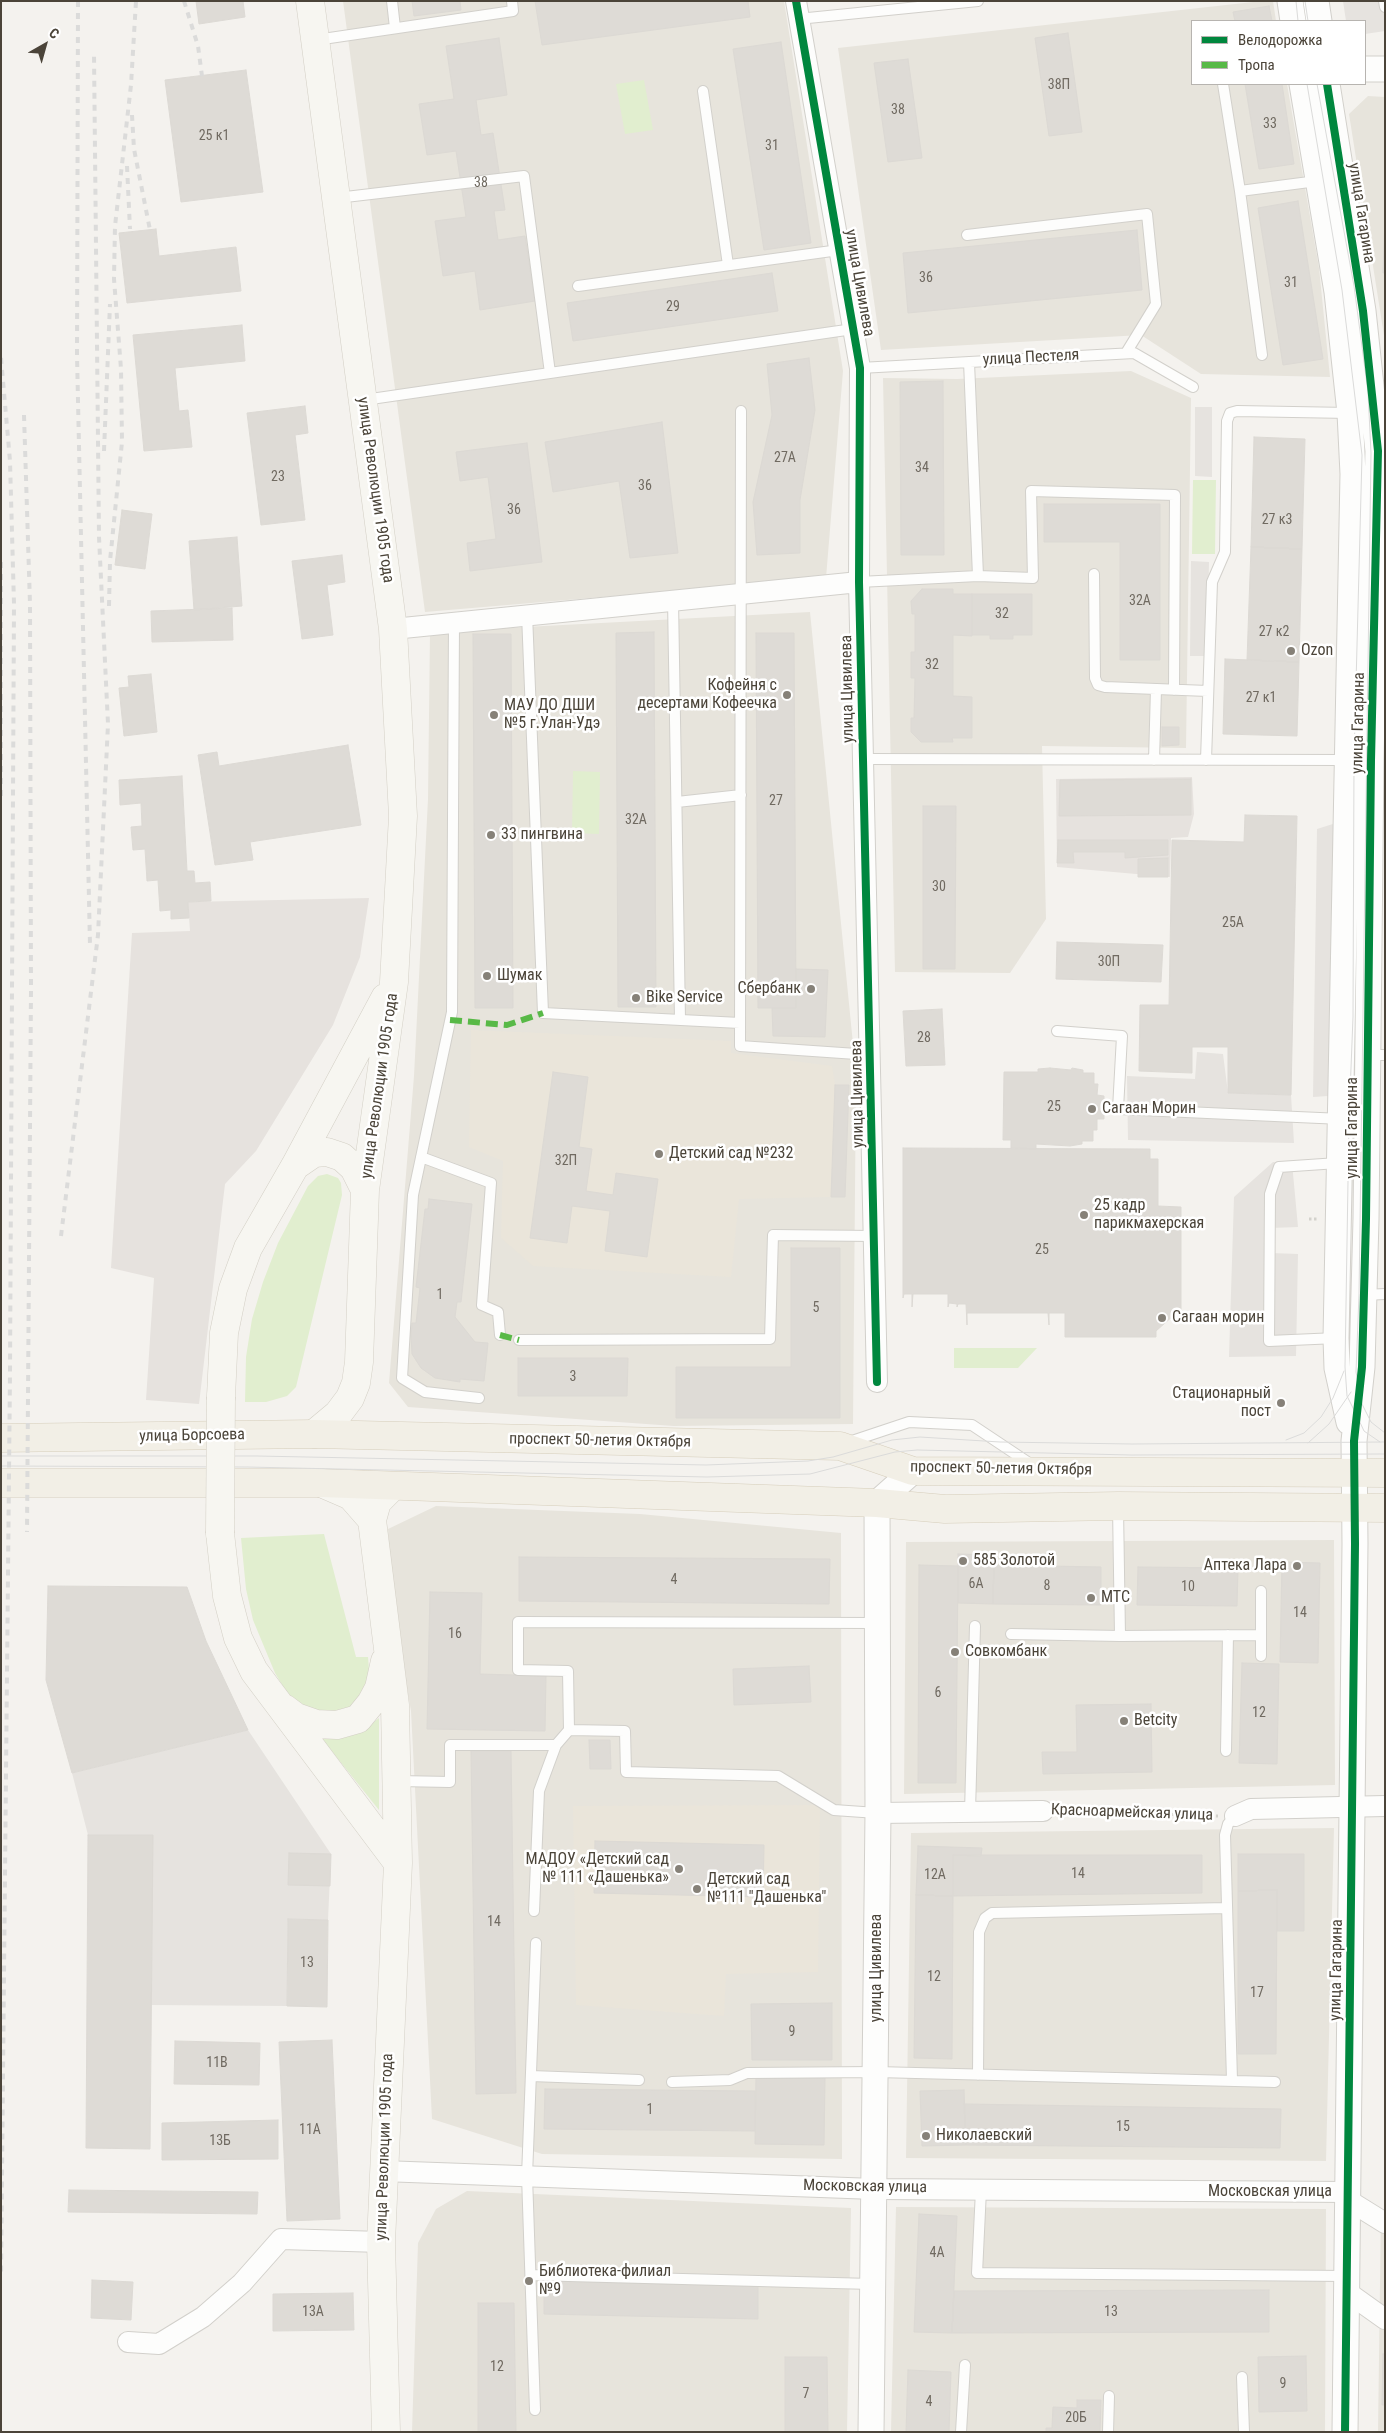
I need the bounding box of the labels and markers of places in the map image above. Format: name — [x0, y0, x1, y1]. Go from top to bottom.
place label: Ozon — [1301, 641, 1333, 661]
marker: Ozon — [1285, 645, 1297, 657]
place label: Кофейня с десертами Кофеечка — [637, 676, 777, 714]
marker: Кофейня с десертами Кофеечка — [781, 689, 793, 701]
place label: МАУ ДО ДШИ №5 г.Улан-Удэ — [504, 696, 600, 734]
marker: МАУ ДО ДШИ №5 г.Улан-Удэ — [488, 709, 500, 721]
place label: 33 пингвина — [501, 825, 583, 845]
marker: 33 пингвина — [485, 829, 497, 841]
place label: Шумак — [497, 966, 542, 986]
marker: Шумак — [481, 970, 493, 982]
place label: Сбербанк — [738, 979, 801, 999]
marker: Сбербанк — [805, 983, 817, 995]
place label: Bike Service — [646, 988, 723, 1008]
marker: Bike Service — [630, 992, 642, 1004]
place label: Сагаан Морин — [1102, 1099, 1196, 1119]
marker: Сагаан Морин — [1086, 1103, 1098, 1115]
place label: Детский сад №232 — [669, 1144, 793, 1164]
marker: Детский сад №232 — [653, 1148, 665, 1160]
place label: 25 кадр парикмахерская — [1094, 1196, 1204, 1234]
marker: 25 кадр парикмахерская — [1078, 1209, 1090, 1221]
place label: Сагаан морин — [1172, 1308, 1264, 1328]
marker: Сагаан морин — [1156, 1312, 1168, 1324]
place label: Стационарный пост — [1172, 1384, 1271, 1422]
marker: Стационарный пост — [1275, 1397, 1287, 1409]
place label: 585 Золотой — [973, 1551, 1055, 1571]
marker: 585 Золотой — [957, 1555, 969, 1567]
place label: Аптека Лара — [1204, 1556, 1287, 1576]
marker: Аптека Лара — [1291, 1560, 1303, 1572]
place label: МТС — [1101, 1588, 1130, 1608]
marker: МТС — [1085, 1592, 1097, 1604]
place label: Совкомбанк — [965, 1642, 1047, 1662]
marker: Совкомбанк — [949, 1646, 961, 1658]
place label: Betcity — [1134, 1711, 1177, 1731]
marker: Betcity — [1118, 1715, 1130, 1727]
place label: МАДОУ «Детский сад № 111 «Дашенька» — [525, 1850, 669, 1888]
marker: МАДОУ «Детский сад № 111 «Дашенька» — [673, 1863, 685, 1875]
place label: Детский сад №111 "Дашенька" — [707, 1870, 826, 1908]
marker: Детский сад №111 "Дашенька" — [691, 1883, 703, 1895]
place label: Николаевский — [936, 2126, 1032, 2146]
marker: Николаевский — [920, 2130, 932, 2142]
place label: Библиотека-филиал №9 — [539, 2262, 671, 2300]
marker: Библиотека-филиал №9 — [523, 2275, 535, 2287]

